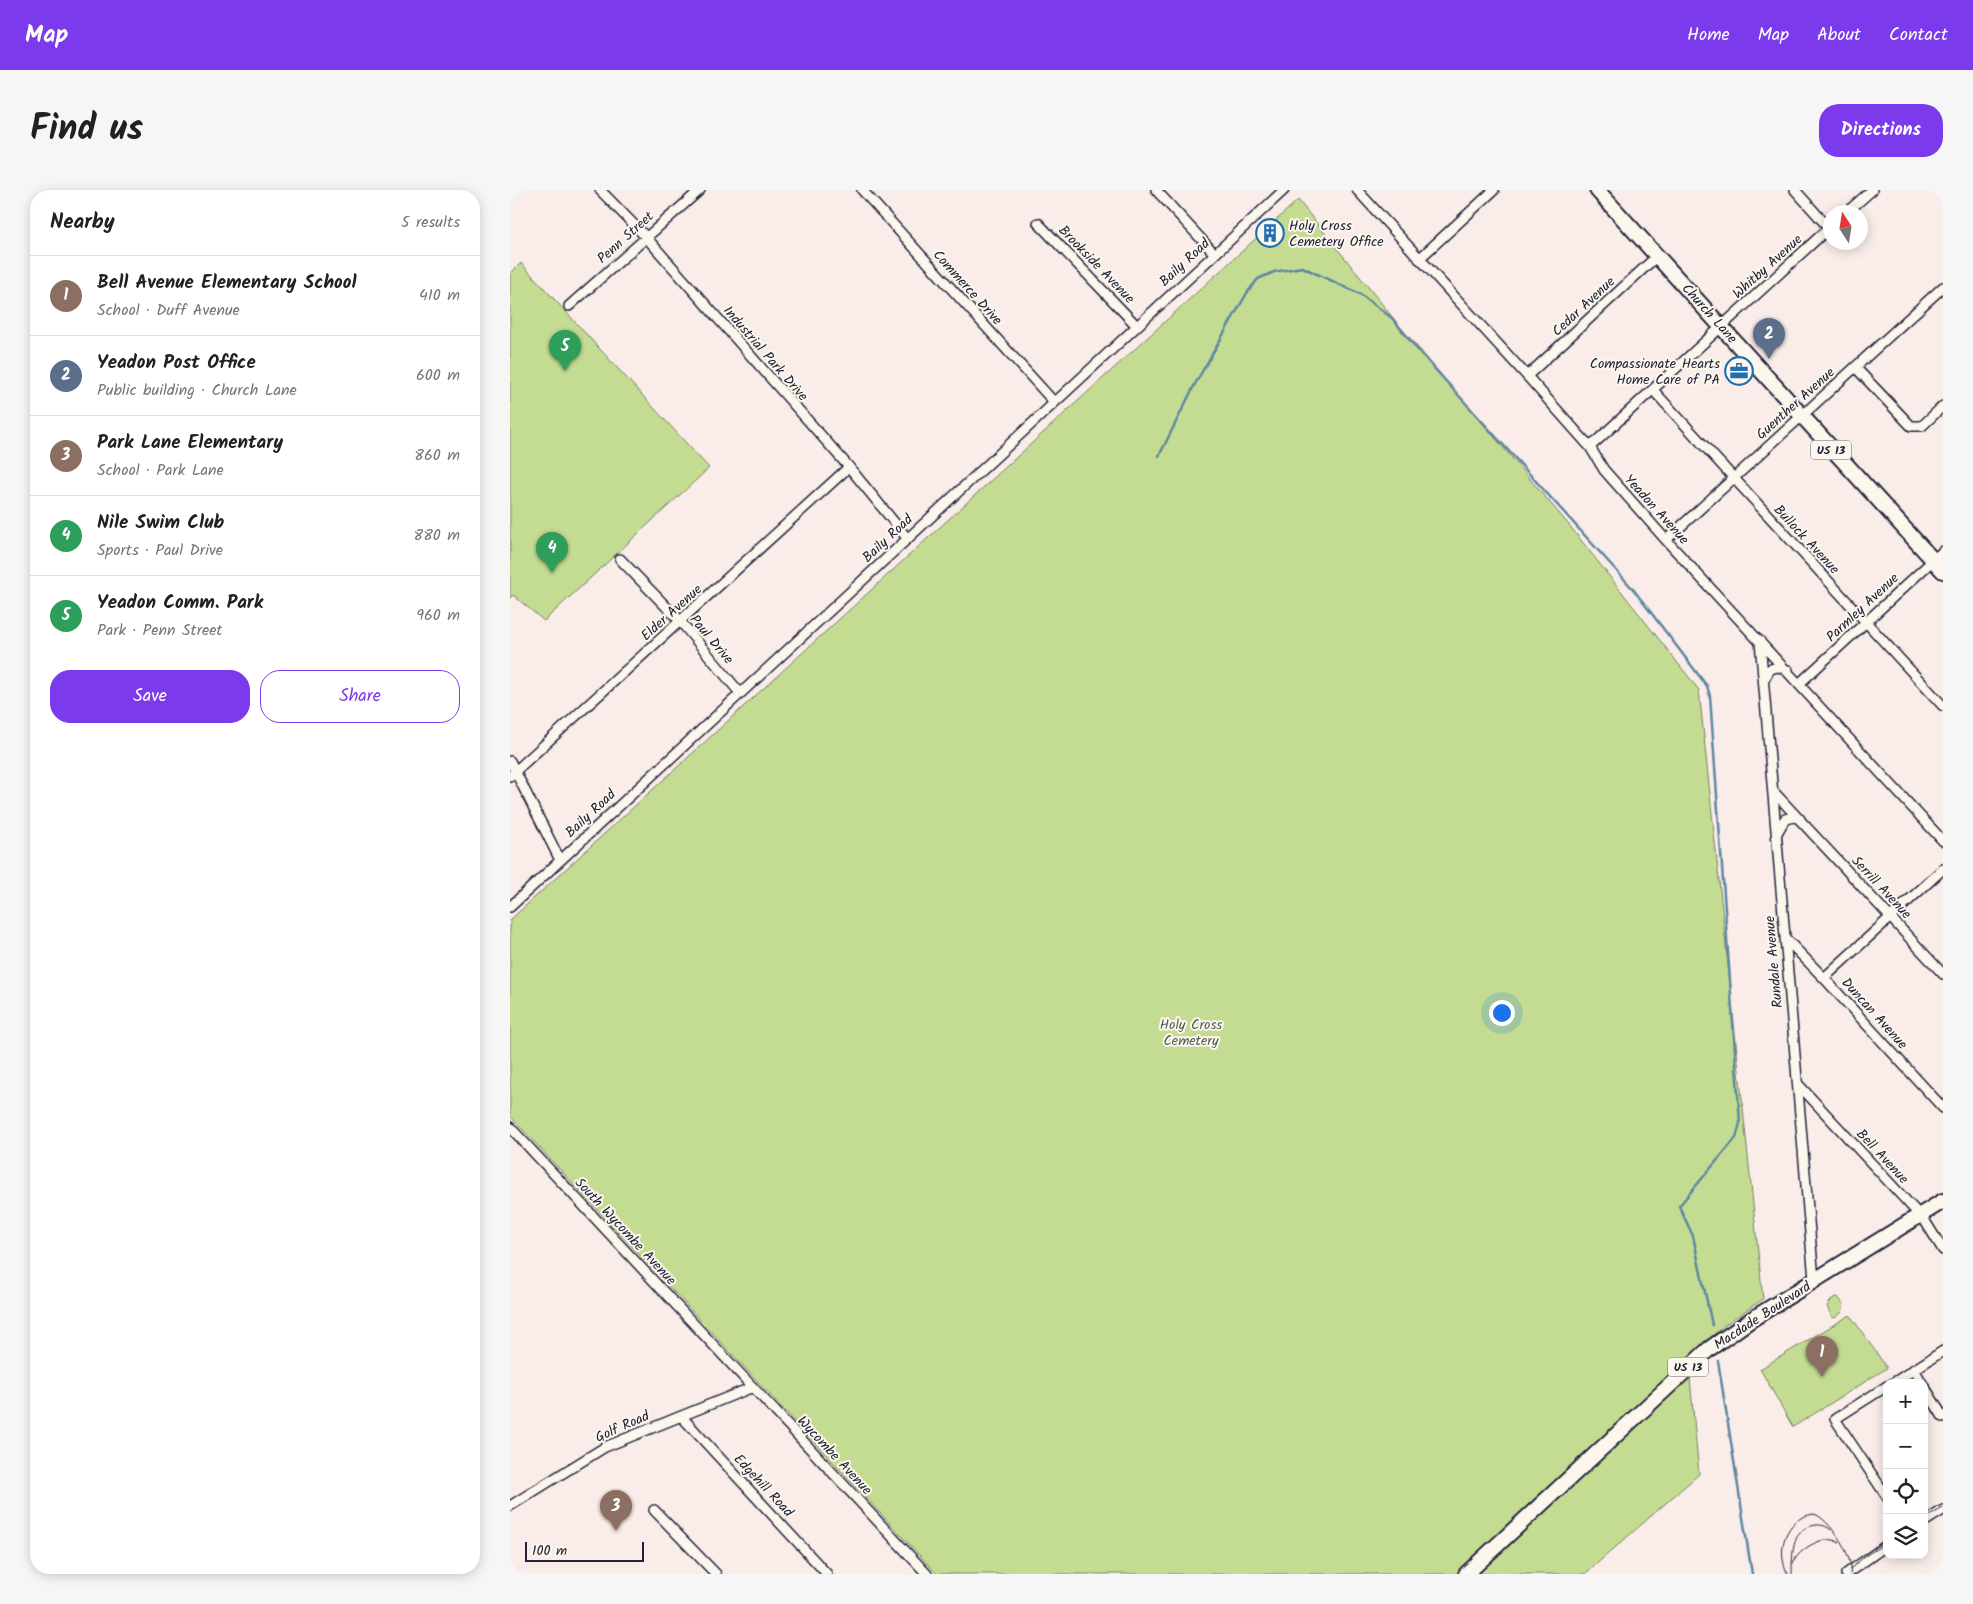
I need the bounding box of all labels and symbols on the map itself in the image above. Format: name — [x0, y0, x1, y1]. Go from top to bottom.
north arrow — [1823, 205, 1868, 250]
street label: Penn Street — [592, 206, 659, 269]
place label: Holy Cross Cemetery Office — [1289, 215, 1384, 253]
building icon: Holy Cross Cemetery Office — [1255, 218, 1285, 248]
street label: Brookside Avenue — [1053, 220, 1140, 310]
street label: Whitby Avenue — [1728, 229, 1808, 304]
street label: Baily Road — [1154, 233, 1216, 292]
street label: Commerce Drive — [927, 245, 1008, 331]
street label: Cedar Avenue — [1547, 271, 1621, 342]
street label: Church Lane — [1676, 279, 1743, 349]
street label: Industrial Park Drive — [717, 301, 814, 407]
pin: 2 — [1753, 318, 1785, 359]
pin: 5 — [549, 330, 581, 371]
place label: Compassionate Hearts Home Care of PA — [1590, 353, 1720, 391]
office icon: Compassionate Hearts Home Care of PA — [1724, 356, 1754, 386]
street label: Guenther Avenue — [1751, 362, 1841, 445]
road number: US 13 — [1811, 440, 1851, 460]
street label: Yeadon Avenue — [1618, 469, 1695, 550]
street label: Bullock Avenue — [1768, 500, 1845, 580]
street label: Baily Road — [857, 509, 919, 568]
pin: 4 — [536, 532, 568, 573]
street label: Parmley Avenue — [1821, 567, 1905, 648]
street label: Elder Avenue — [636, 579, 708, 646]
street label: Paul Drive — [684, 610, 739, 670]
street label: Baily Road — [560, 784, 622, 843]
street label: Serrill Avenue — [1846, 851, 1917, 925]
street label: Rundale Avenue — [1759, 914, 1789, 1009]
street label: Duncan Avenue — [1836, 973, 1913, 1055]
your location — [1489, 1000, 1515, 1026]
park label: Holy Cross Cemetery — [1160, 1014, 1222, 1052]
street label: Bell Avenue — [1851, 1124, 1914, 1190]
street label: South Wycombe Avenue — [569, 1173, 682, 1291]
street label: Macdade Boulevard — [1710, 1276, 1816, 1356]
pin: 1 — [1806, 1336, 1838, 1377]
road number: US 13 — [1668, 1358, 1708, 1376]
street label: Golf Road — [592, 1405, 654, 1449]
street label: Wycombe Avenue — [792, 1411, 877, 1501]
street label: Edgehill Road — [728, 1449, 799, 1523]
pin: 3 — [600, 1490, 632, 1531]
scale bar — [525, 1539, 644, 1562]

